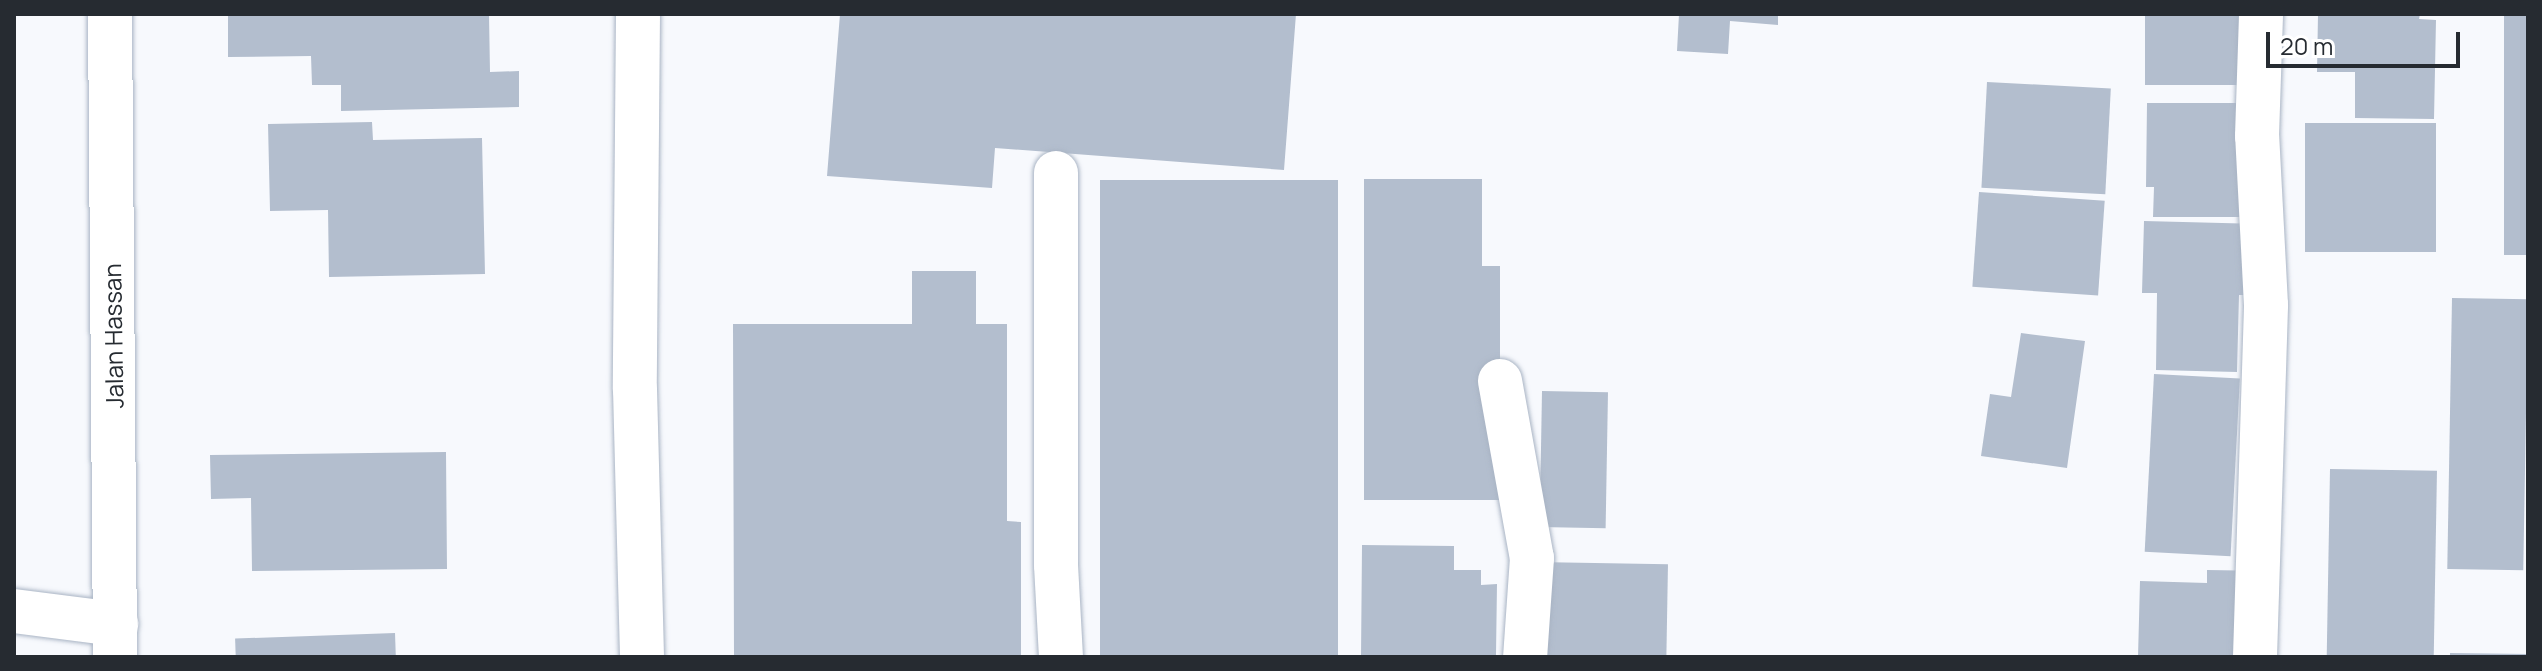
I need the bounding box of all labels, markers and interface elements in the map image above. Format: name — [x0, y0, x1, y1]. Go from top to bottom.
scale bar — [2270, 16, 2464, 66]
text: 20 m — [2280, 29, 2333, 62]
street label: Jalan Hassan — [97, 263, 129, 409]

